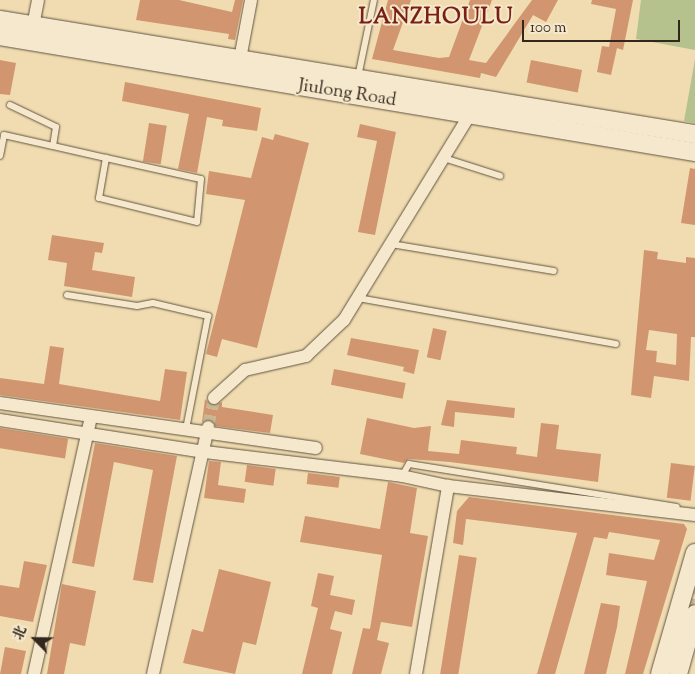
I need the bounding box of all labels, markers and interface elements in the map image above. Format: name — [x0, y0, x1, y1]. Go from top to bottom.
district label: LANZHOULU — [358, 6, 514, 32]
scale bar — [525, 10, 682, 42]
text: 100 m — [530, 18, 566, 39]
street label: Jiulong Road — [296, 76, 398, 112]
north arrow — [10, 614, 60, 664]
text: 北 — [9, 623, 33, 643]

